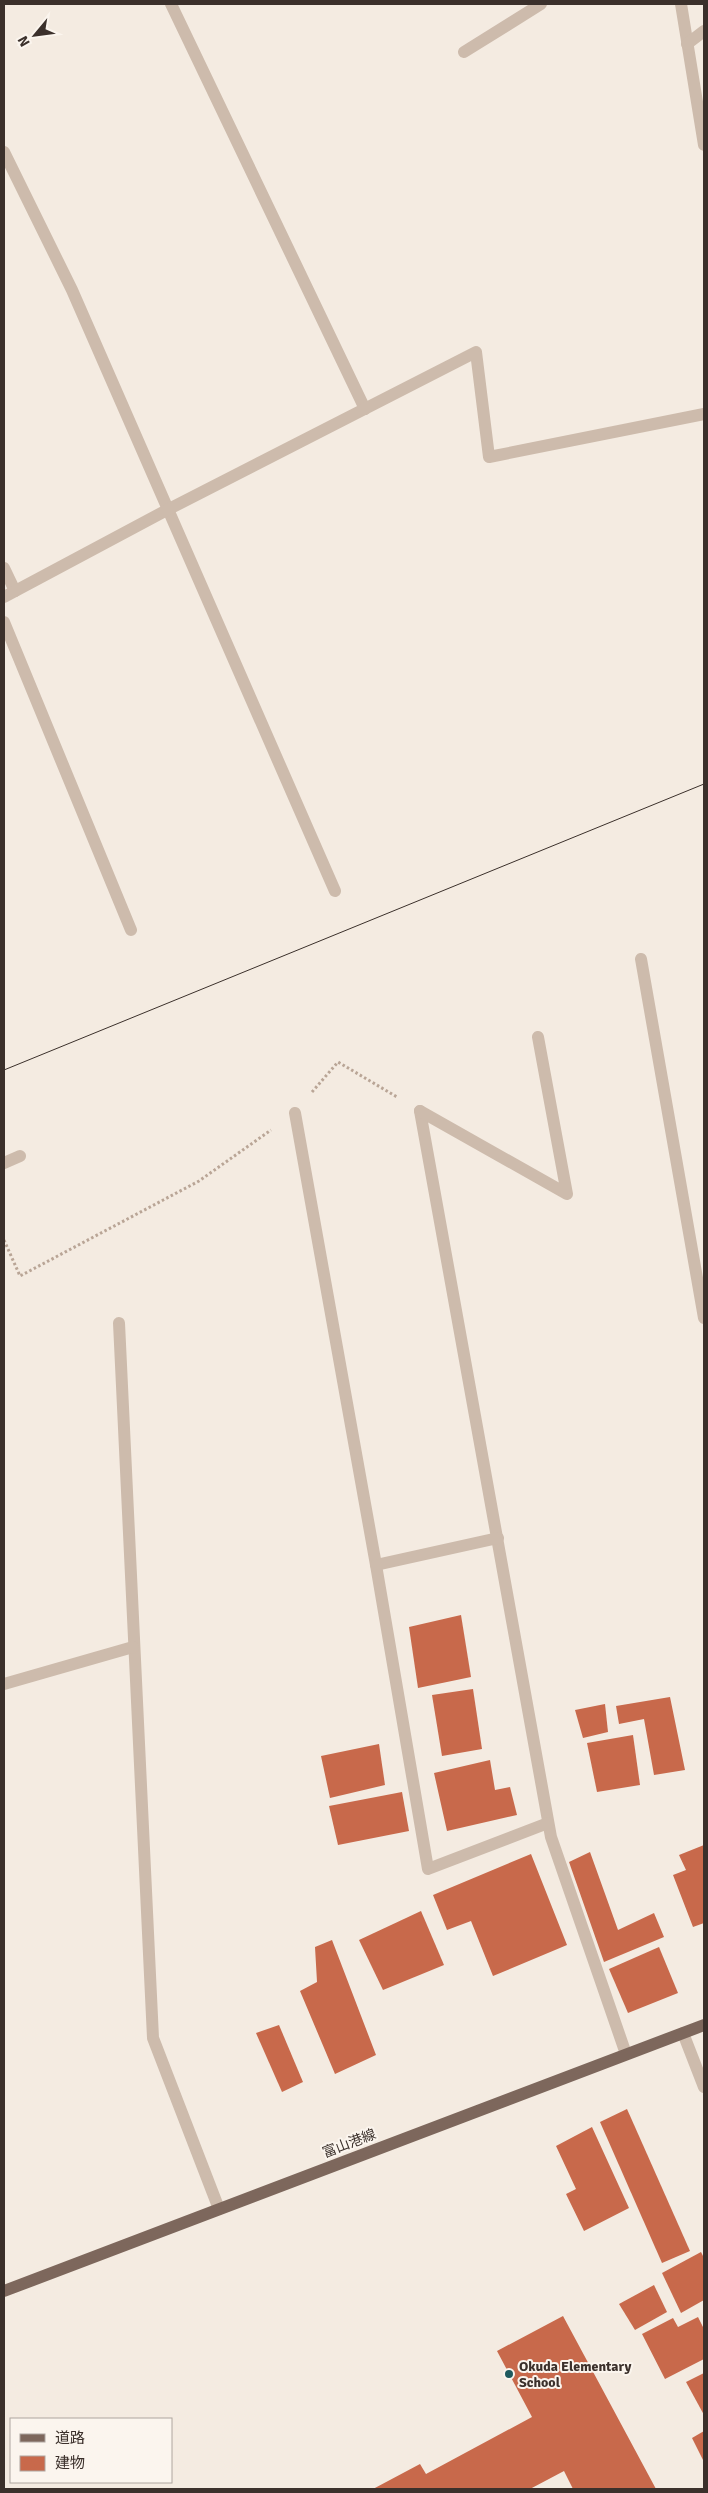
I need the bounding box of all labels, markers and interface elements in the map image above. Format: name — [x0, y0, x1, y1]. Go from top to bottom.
north arrow — [10, 10, 60, 60]
text: N — [14, 33, 34, 49]
street label: 富山港線 — [320, 2125, 378, 2161]
place label: Okuda Elementary School — [519, 2358, 632, 2391]
marker: Okuda Elementary School — [503, 2368, 515, 2380]
legend — [10, 2418, 172, 2483]
text: 道路 — [55, 2429, 85, 2447]
text: 建物 — [55, 2454, 85, 2472]

